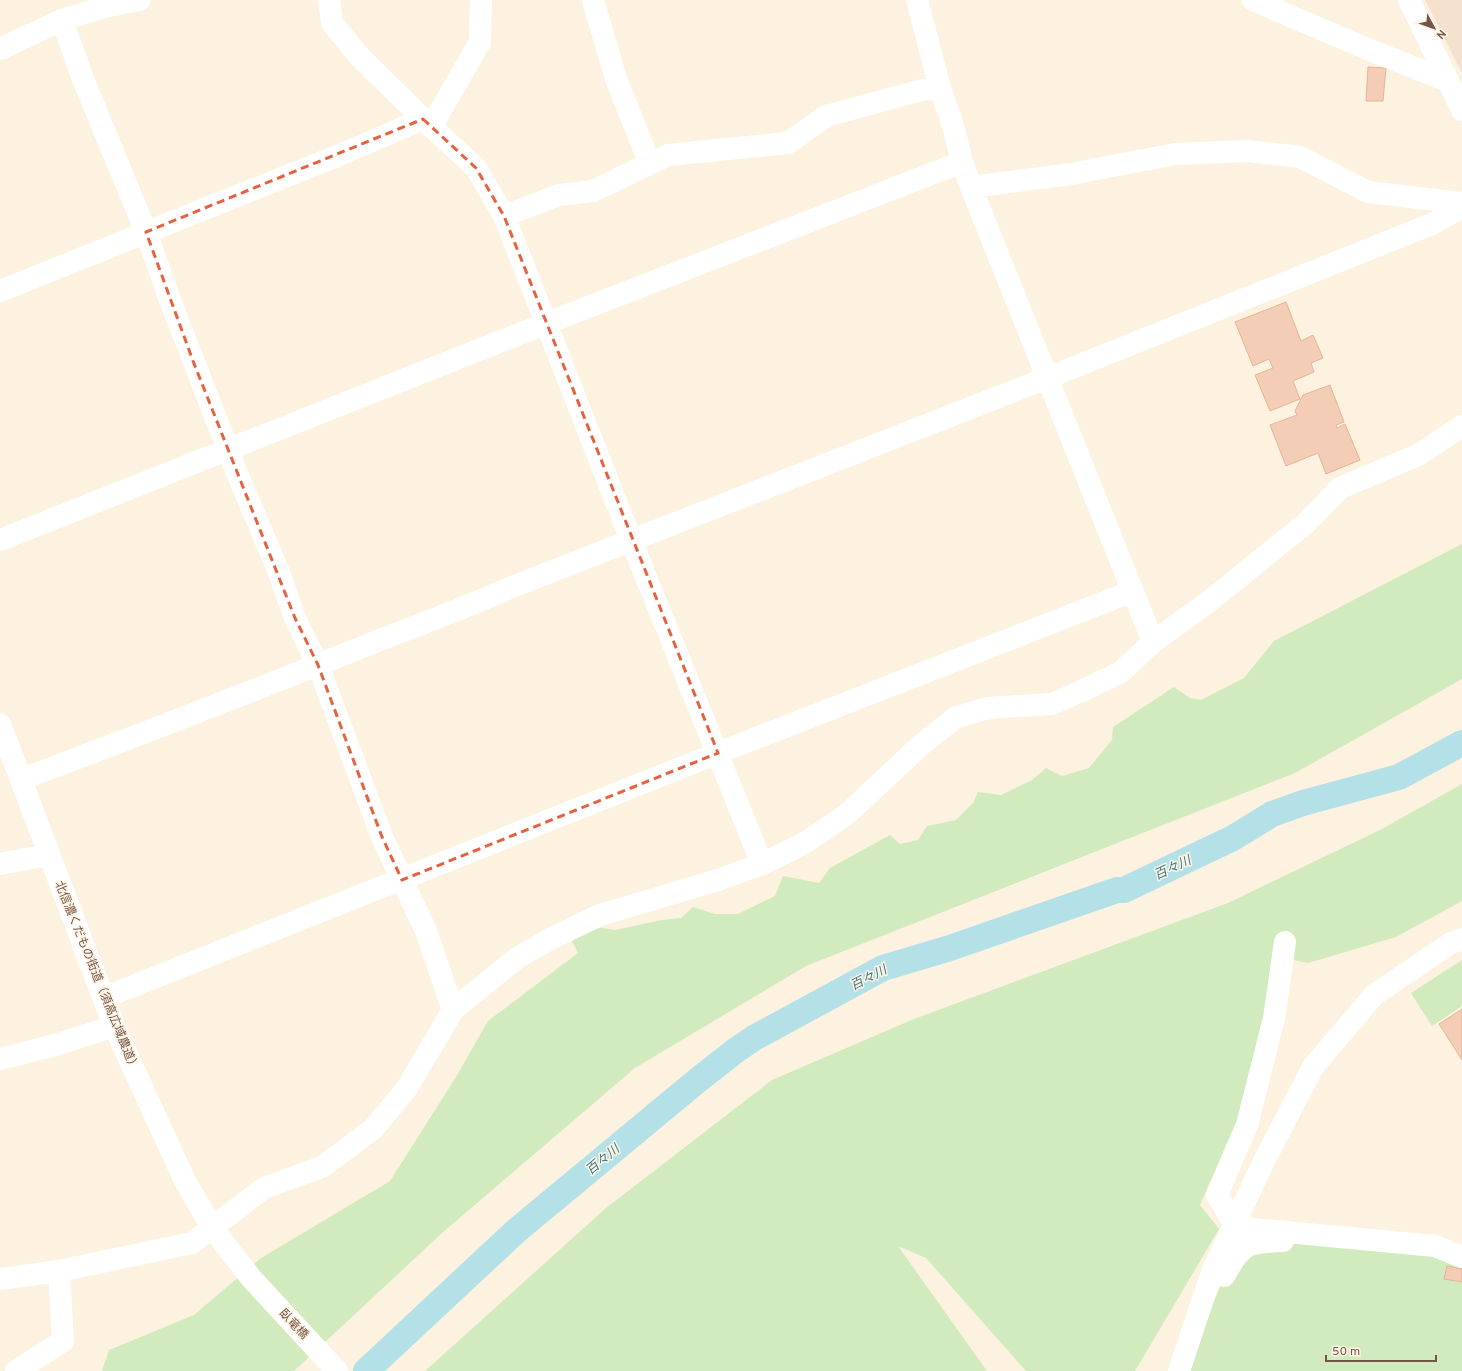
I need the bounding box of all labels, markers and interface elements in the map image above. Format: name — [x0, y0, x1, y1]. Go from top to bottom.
north arrow — [1414, 8, 1454, 48]
text: N — [1433, 26, 1449, 41]
water label: 百々川 — [1152, 852, 1196, 884]
street label: 北信濃くだもの街道（須高広域農道） — [50, 879, 142, 1074]
water label: 百々川 — [848, 962, 892, 995]
water label: 百々川 — [583, 1141, 625, 1179]
street label: 臥竜橋 — [275, 1306, 311, 1343]
scale bar — [1326, 1337, 1436, 1363]
text: 50 m — [1332, 1344, 1360, 1360]

